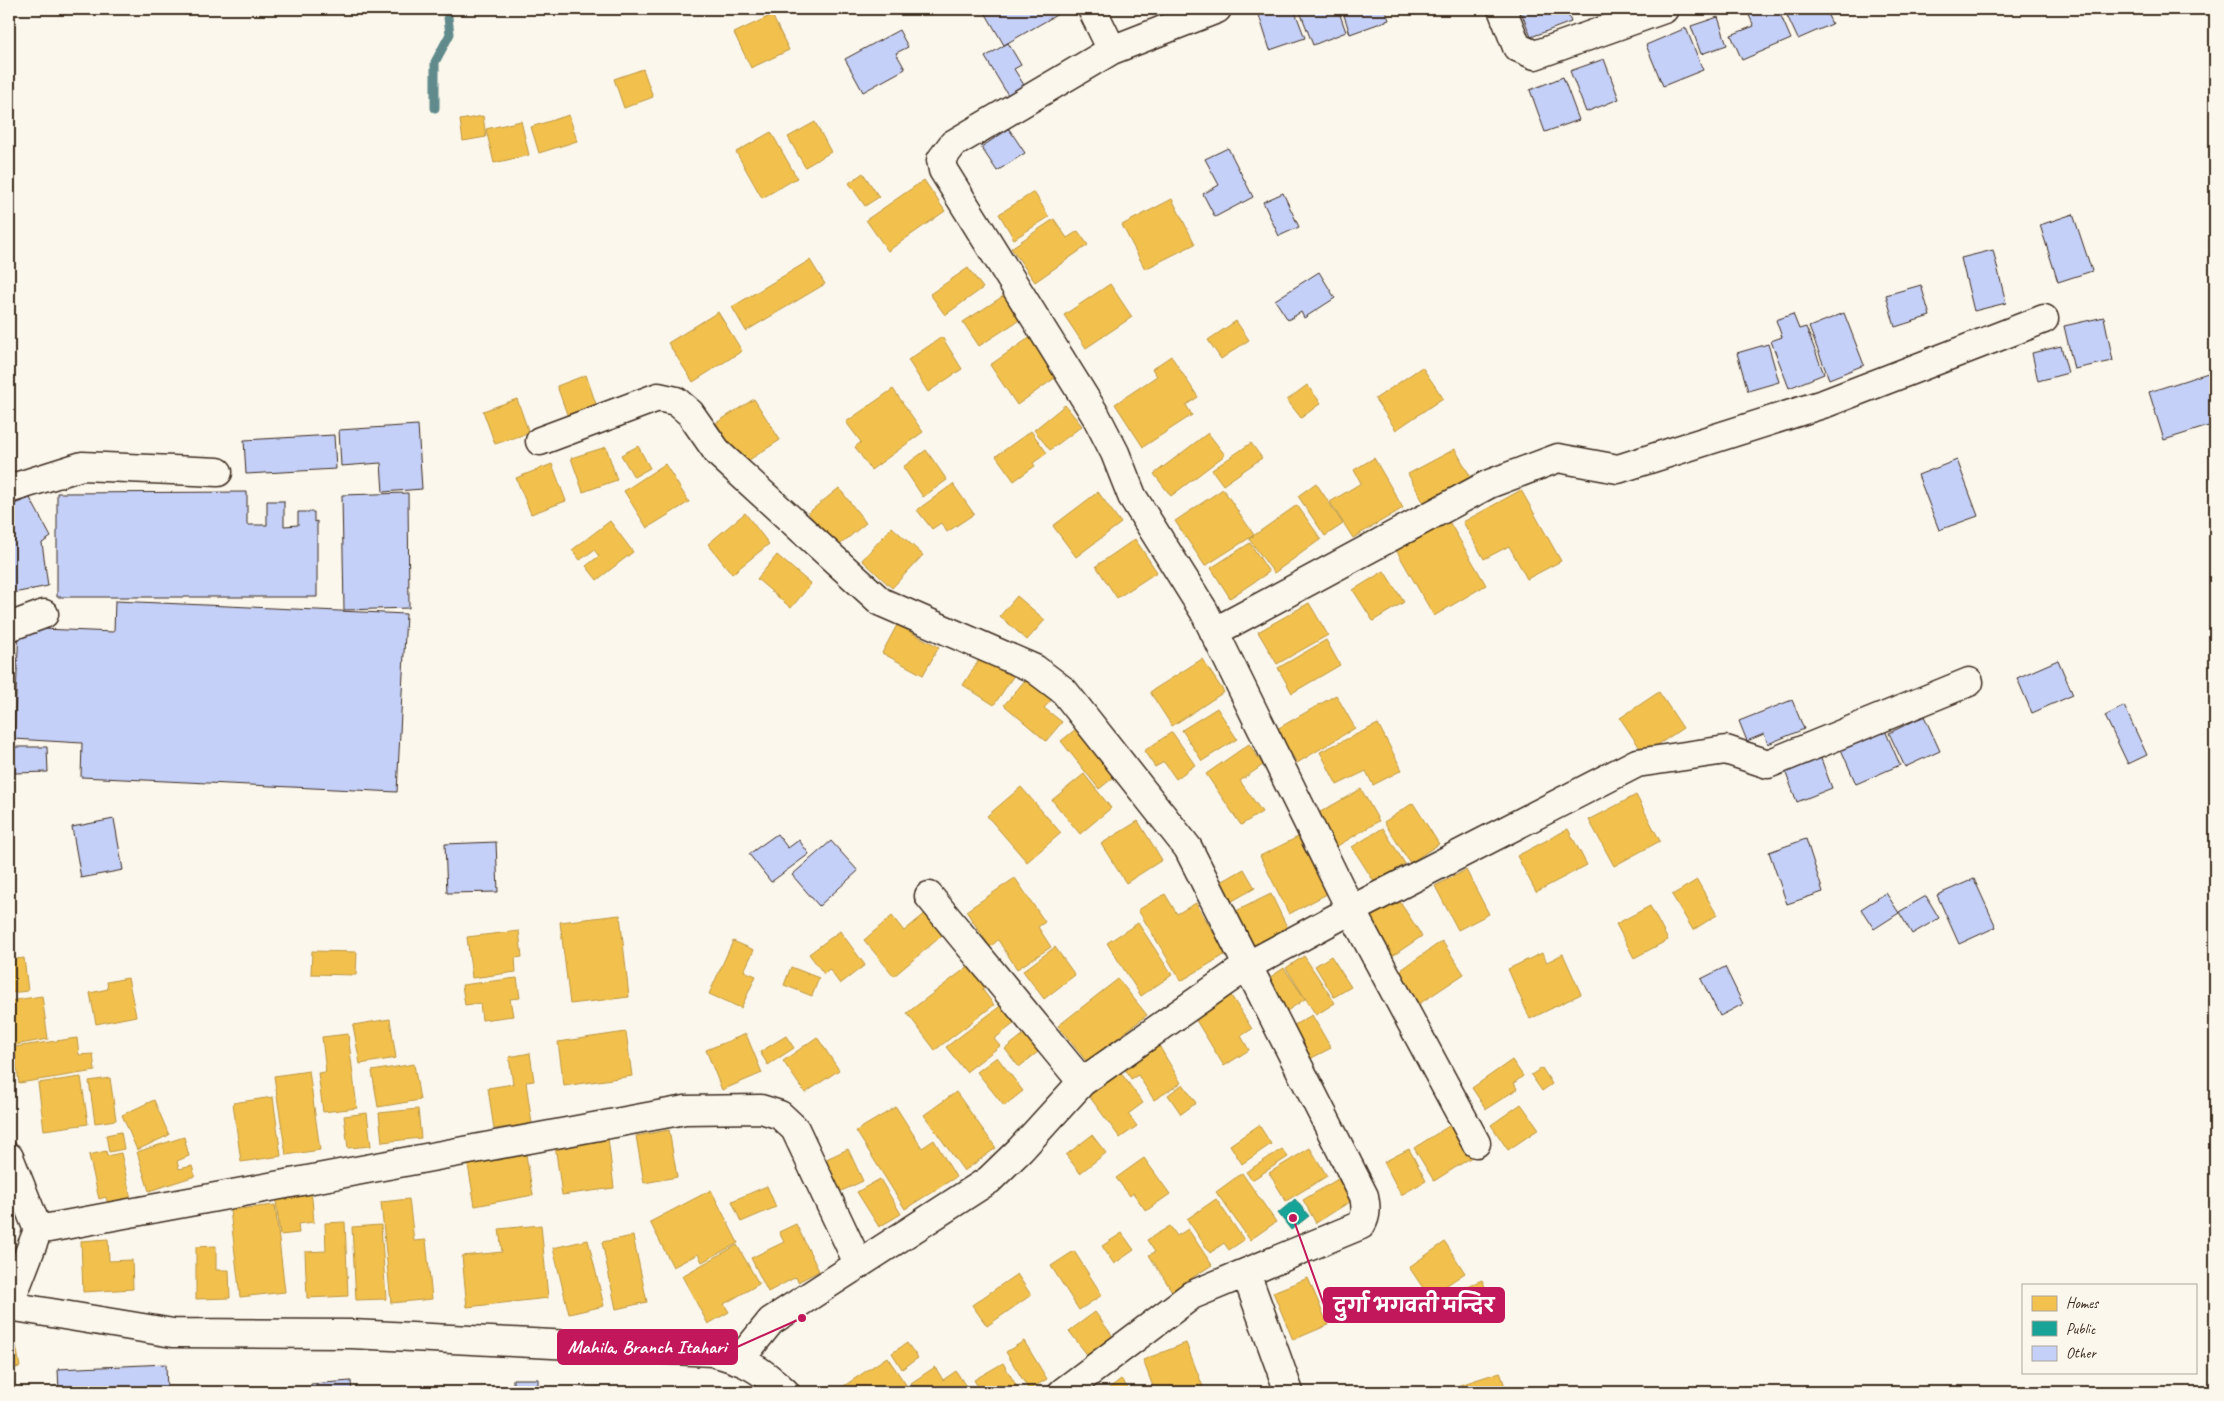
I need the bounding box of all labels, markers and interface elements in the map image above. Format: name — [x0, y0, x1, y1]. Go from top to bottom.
legend — [2022, 1284, 2196, 1374]
callout: दुर्गा भगवती मन्दिर — [1324, 1288, 1504, 1322]
text: दुर्गा भगवती मन्दिर — [1332, 1290, 1496, 1321]
text: Homes — [2066, 1294, 2100, 1313]
text: Public — [2066, 1320, 2096, 1339]
callout: Mahila, Branch Itahari — [558, 1330, 737, 1364]
text: Mahila, Branch Itahari — [567, 1335, 729, 1359]
text: Other — [2066, 1344, 2097, 1363]

